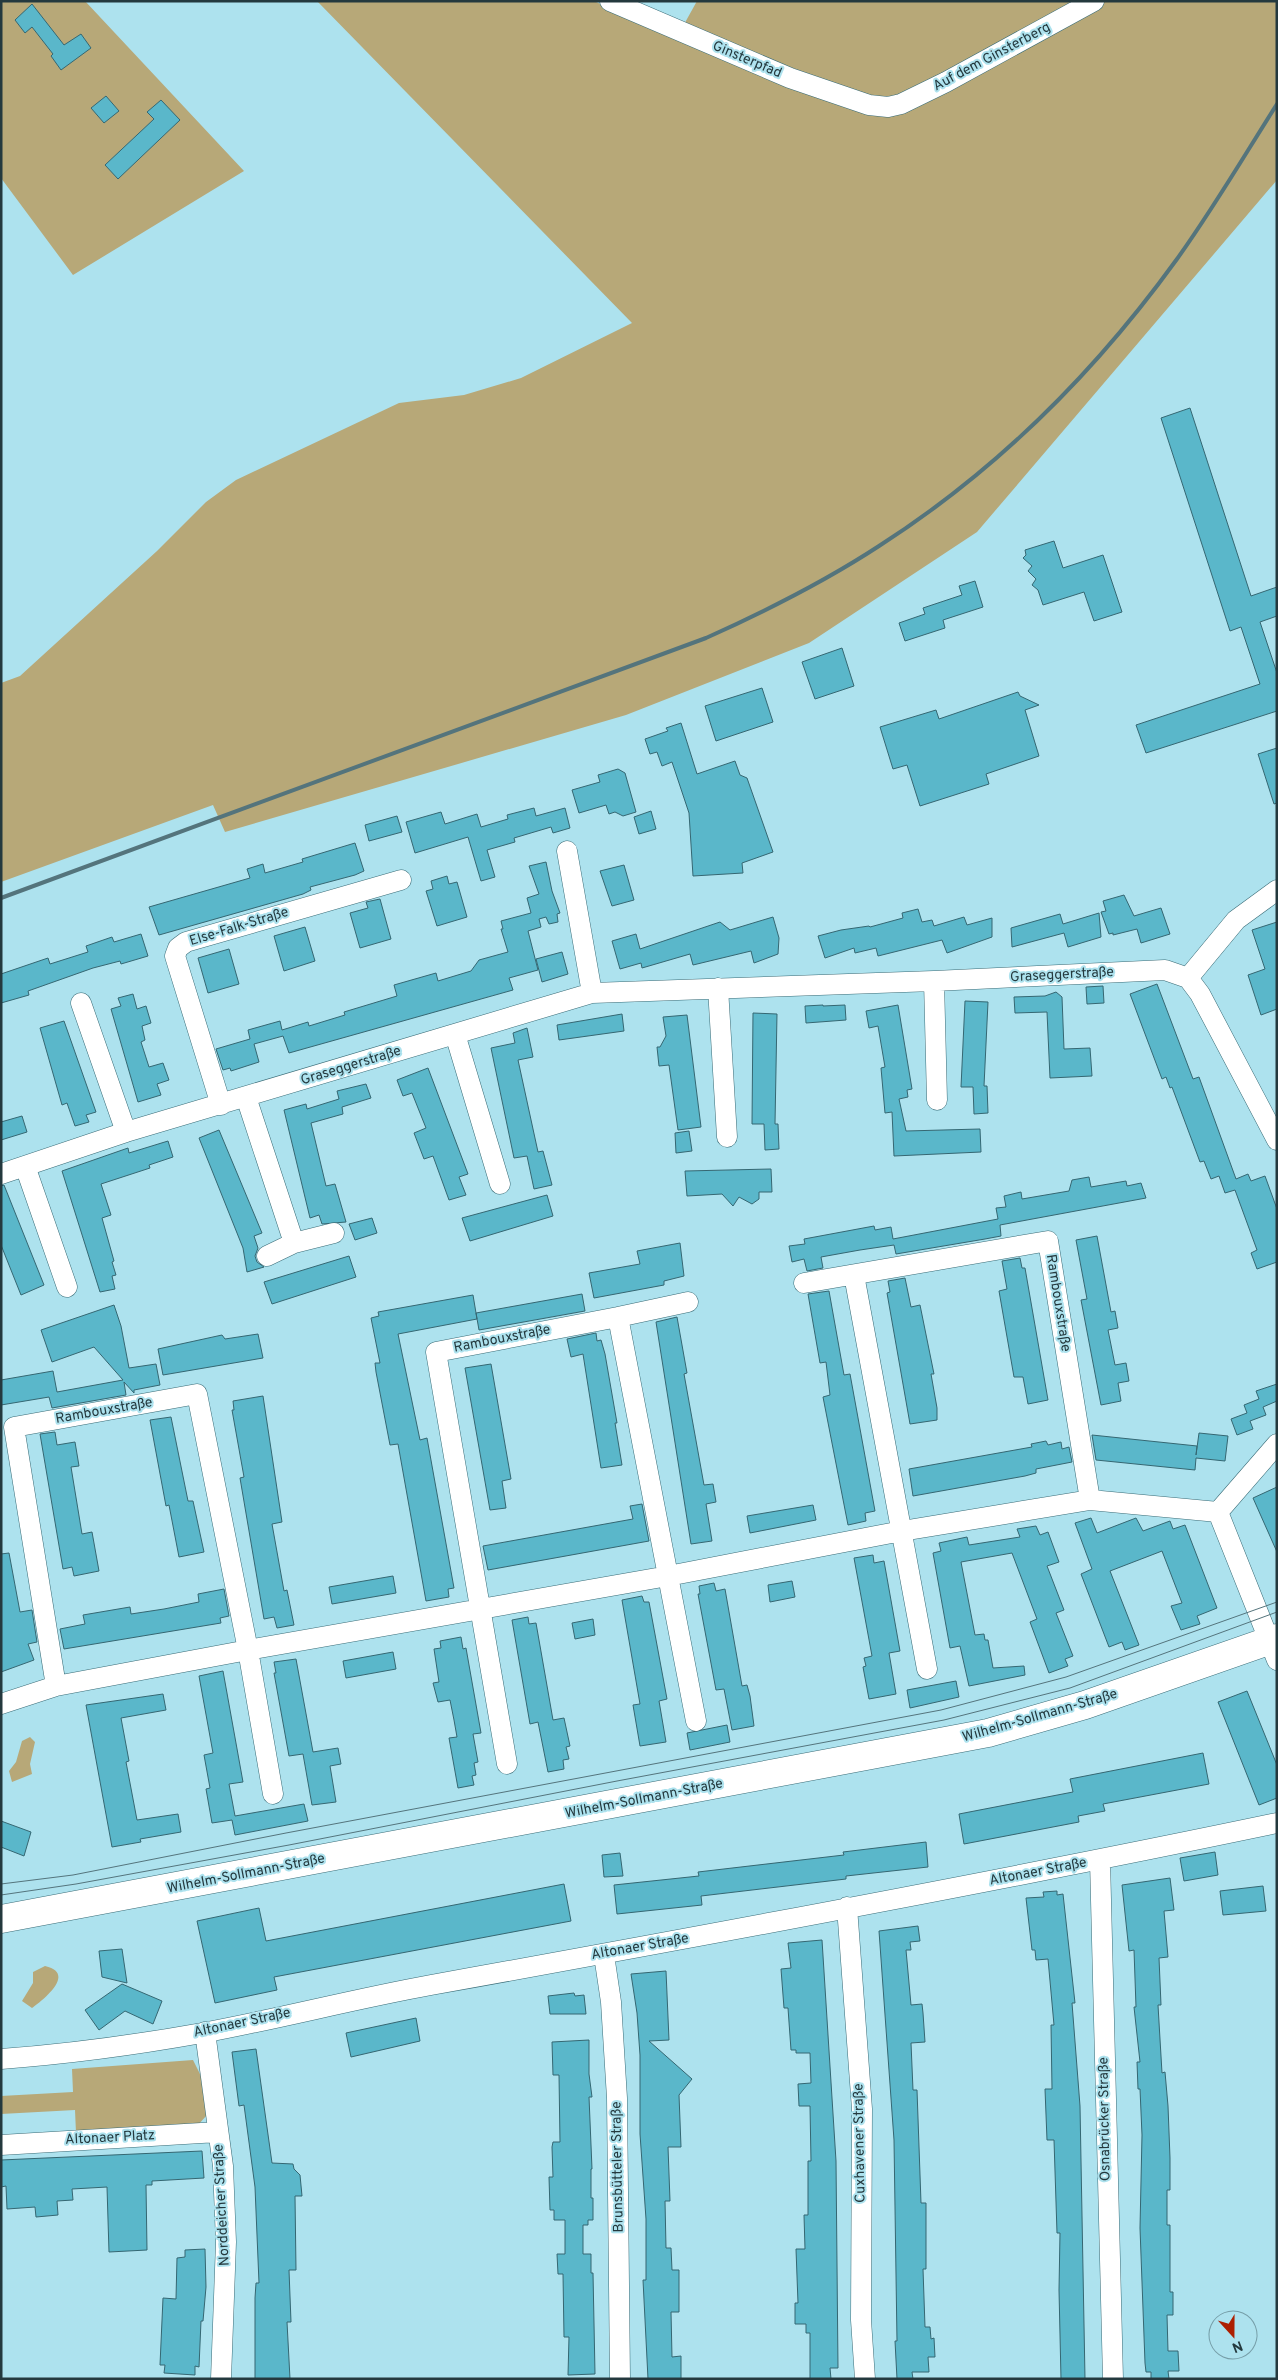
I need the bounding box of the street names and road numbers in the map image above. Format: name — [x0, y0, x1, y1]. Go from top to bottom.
street label: Auf dem Ginsterberg — [930, 19, 1054, 95]
street label: Ginsterpfad — [710, 38, 784, 82]
street label: Else-Falk-Straße — [187, 904, 291, 950]
street label: Graseggerstraße — [1010, 964, 1114, 986]
street label: Graseggerstraße — [299, 1043, 403, 1089]
street label: Rambouxstraße — [1042, 1253, 1074, 1353]
street label: Rambouxstraße — [452, 1321, 552, 1357]
street label: Rambouxstraße — [54, 1394, 154, 1428]
street label: Wilhelm-Sollmann-Straße — [961, 1686, 1119, 1746]
street label: Wilhelm-Sollmann-Straße — [564, 1775, 724, 1823]
street label: Wilhelm-Sollmann-Straße — [166, 1850, 326, 1898]
street label: Altonaer Straße — [988, 1854, 1088, 1890]
street label: Altonaer Straße — [590, 1930, 690, 1964]
street label: Altonaer Straße — [192, 2004, 292, 2042]
street label: Osnabrücker Straße — [1095, 2057, 1115, 2181]
street label: Cuxhavener Straße — [850, 2083, 870, 2203]
street label: Brunsbütteler Straße — [608, 2101, 628, 2233]
street label: Altonaer Platz — [65, 2127, 155, 2149]
street label: Norddeicher Straße — [210, 2144, 234, 2266]

